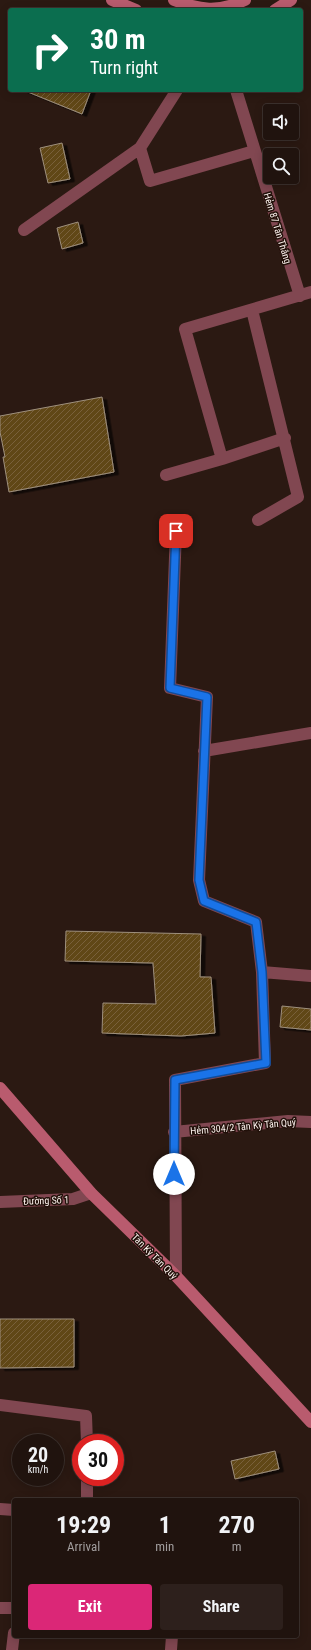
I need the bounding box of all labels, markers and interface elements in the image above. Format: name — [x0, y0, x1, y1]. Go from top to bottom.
text: 30 m — [90, 23, 146, 56]
icon: right — [24, 24, 76, 76]
text: Turn right — [90, 57, 158, 78]
map controls — [263, 104, 299, 184]
button: sound — [263, 104, 299, 140]
button: search — [263, 148, 299, 184]
street label: Hẻm 87 Tân Thắng — [261, 191, 294, 265]
pin — [159, 514, 193, 548]
icon: arrive — [165, 520, 187, 542]
street label: Hẻm 304/2 Tân Kỳ Tân Quý — [190, 1116, 296, 1137]
position arrow — [153, 1153, 195, 1195]
street label: Đường Số 1 — [23, 1193, 69, 1207]
street label: Tân Kỳ Tân Quý — [130, 1231, 180, 1281]
speed limit sign: 30 — [72, 1434, 124, 1486]
text: 20 — [28, 1443, 48, 1467]
text: km/h — [28, 1464, 48, 1475]
text: 19:29 — [56, 1511, 111, 1539]
text: 1 — [159, 1511, 171, 1539]
text: 270 — [218, 1511, 255, 1539]
text: Arrival — [67, 1539, 100, 1554]
text: min — [155, 1539, 174, 1554]
text: m — [232, 1539, 242, 1554]
button: Exit — [28, 1584, 152, 1630]
button: Share — [160, 1584, 283, 1630]

